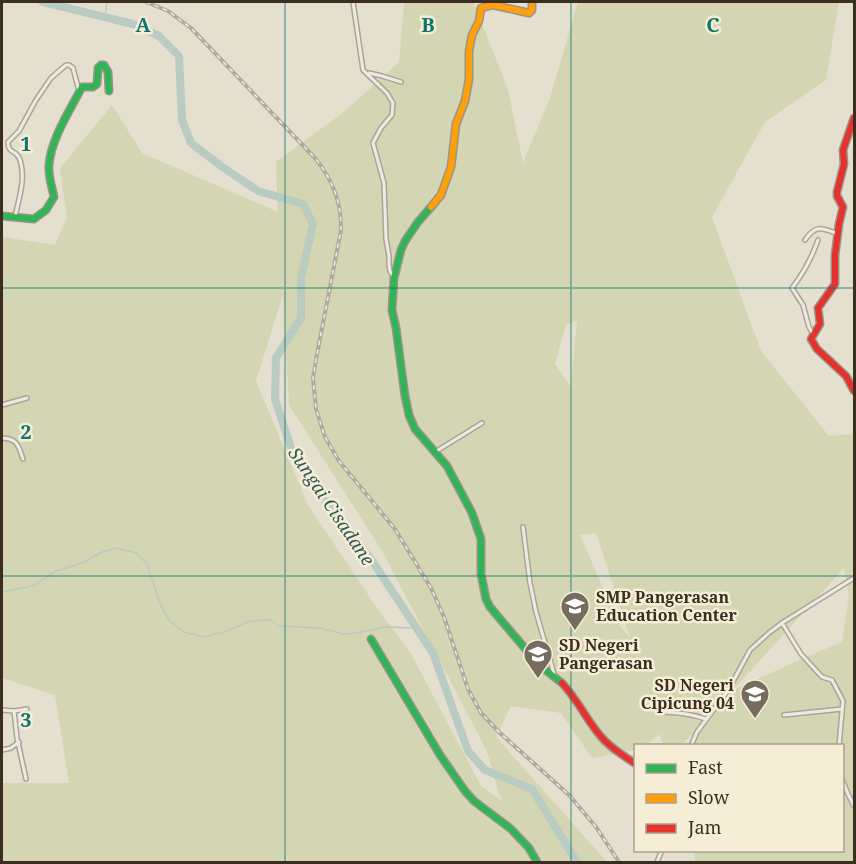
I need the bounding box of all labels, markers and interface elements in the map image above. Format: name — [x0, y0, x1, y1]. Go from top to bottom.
text: A — [135, 11, 151, 38]
text: B — [421, 11, 435, 38]
text: C — [706, 11, 720, 38]
text: 1 — [20, 130, 32, 157]
text: 2 — [20, 418, 32, 445]
water label: Sungai Cisadane — [283, 442, 381, 570]
place label: SMP Pangerasan Education Center — [596, 586, 737, 626]
school or university icon: SMP Pangerasan Education Center — [559, 590, 591, 632]
place label: SD Negeri Pangerasan — [559, 634, 654, 674]
school or university icon: SD Negeri Pangerasan — [522, 638, 554, 680]
place label: SD Negeri Cipicung 04 — [641, 674, 734, 714]
school or university icon: SD Negeri Cipicung 04 — [739, 678, 771, 720]
text: 3 — [20, 706, 32, 733]
legend — [634, 744, 844, 852]
text: Fast — [688, 755, 723, 779]
text: Slow — [688, 785, 730, 809]
text: Jam — [687, 815, 722, 839]

